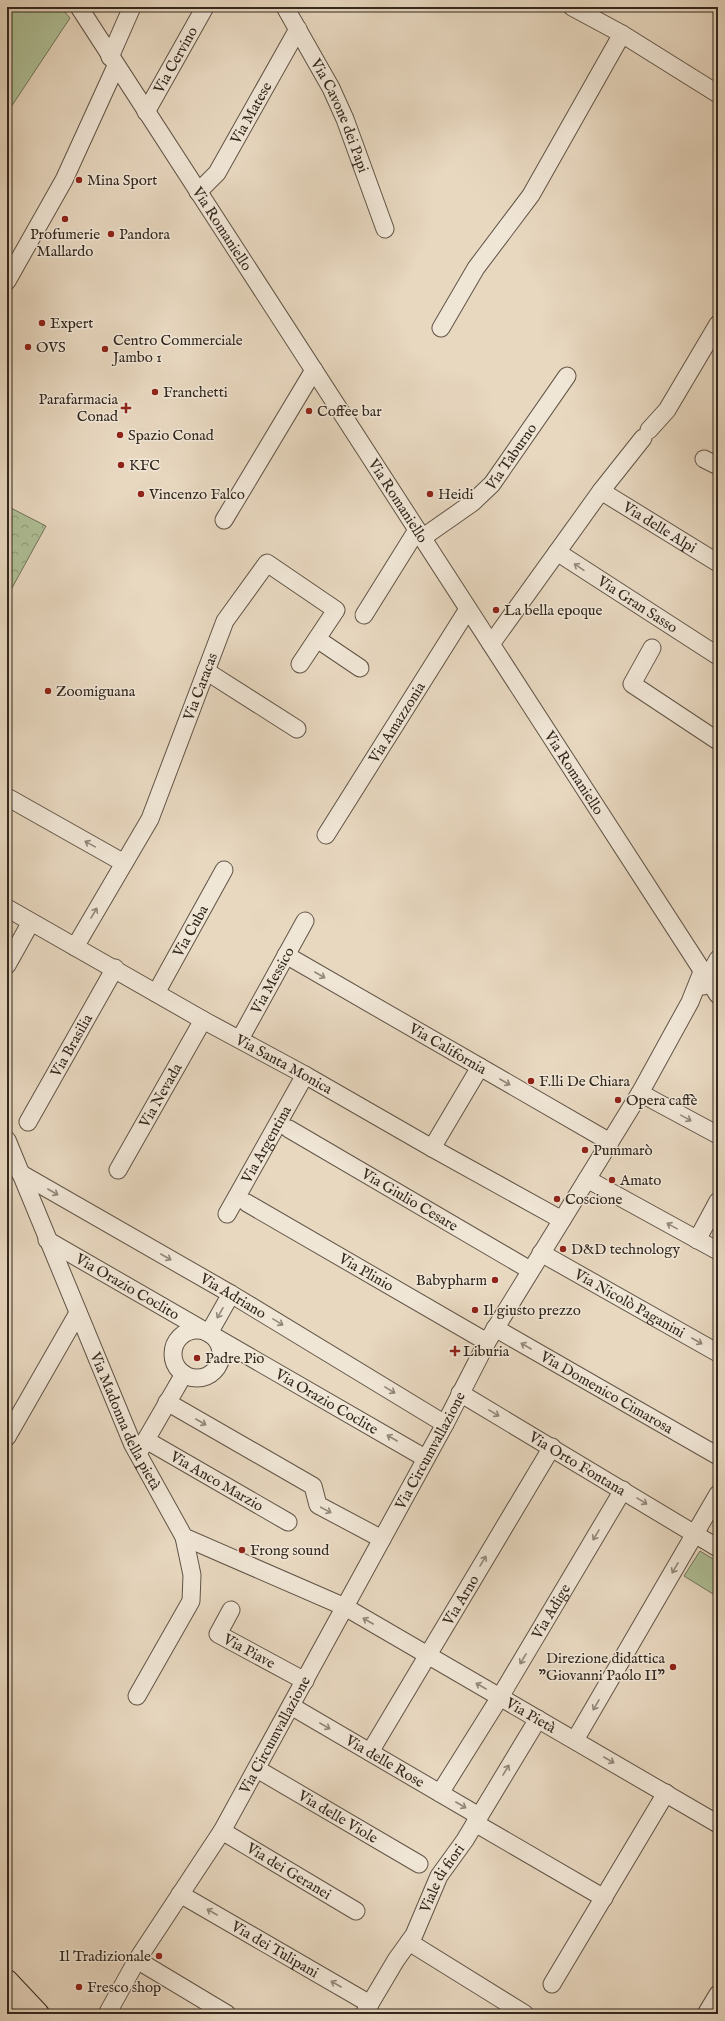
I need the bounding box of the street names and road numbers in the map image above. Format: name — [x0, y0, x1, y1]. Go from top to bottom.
street label: Via Cervino — [149, 23, 202, 98]
street label: Via Cavone dei Papi — [306, 54, 373, 175]
street label: Via Matese — [226, 78, 276, 148]
street label: Via Romaniello — [187, 183, 256, 274]
street label: Via Taburno — [481, 420, 541, 496]
street label: Via Romaniello — [363, 455, 432, 547]
street label: Via delle Alpi — [618, 497, 700, 557]
street label: Via Gran Sasso — [593, 571, 681, 637]
street label: Via Caracas — [179, 650, 222, 724]
street label: Via Amazzonia — [364, 678, 430, 768]
street label: Via Romaniello — [539, 727, 608, 819]
street label: Via Cuba — [168, 901, 213, 961]
street label: Via Messico — [246, 944, 299, 1018]
street label: Via Brasilia — [46, 1010, 97, 1081]
street label: Via California — [405, 1019, 490, 1079]
street label: Via Santa Monica — [231, 1030, 336, 1099]
street label: Via Nevada — [135, 1060, 187, 1132]
street label: Via Argentina — [237, 1102, 296, 1187]
street label: Via Giulio Cesare — [357, 1164, 461, 1236]
street label: Via Orazio Coclito — [71, 1249, 183, 1324]
street label: Via Plinio — [334, 1249, 397, 1296]
street label: Via Nicolò Paganini — [570, 1264, 688, 1342]
street label: Via Adriano — [196, 1269, 270, 1323]
street label: Via Domenico Cimarosa — [536, 1347, 677, 1439]
street label: Via Madonna della pietà — [85, 1348, 165, 1494]
street label: Via Orazio Coclite — [271, 1364, 382, 1439]
street label: Via Circumvallazione — [391, 1388, 470, 1514]
street label: Via Orto Fontana — [524, 1427, 629, 1501]
street label: Via Anco Marzio — [166, 1447, 267, 1516]
street label: Via Arno — [438, 1572, 483, 1630]
street label: Via Adige — [527, 1580, 575, 1643]
street label: Via Piave — [219, 1629, 278, 1673]
street label: Via Circumvallazione — [235, 1673, 315, 1798]
street label: Via Pietà — [501, 1693, 560, 1738]
street label: Via delle Rose — [341, 1730, 428, 1792]
street label: Via delle Viole — [294, 1786, 381, 1848]
street label: Via dei Geranei — [242, 1838, 335, 1904]
street label: Viale di fiori — [415, 1840, 469, 1916]
street label: Via dei Tulipani — [227, 1916, 322, 1982]

